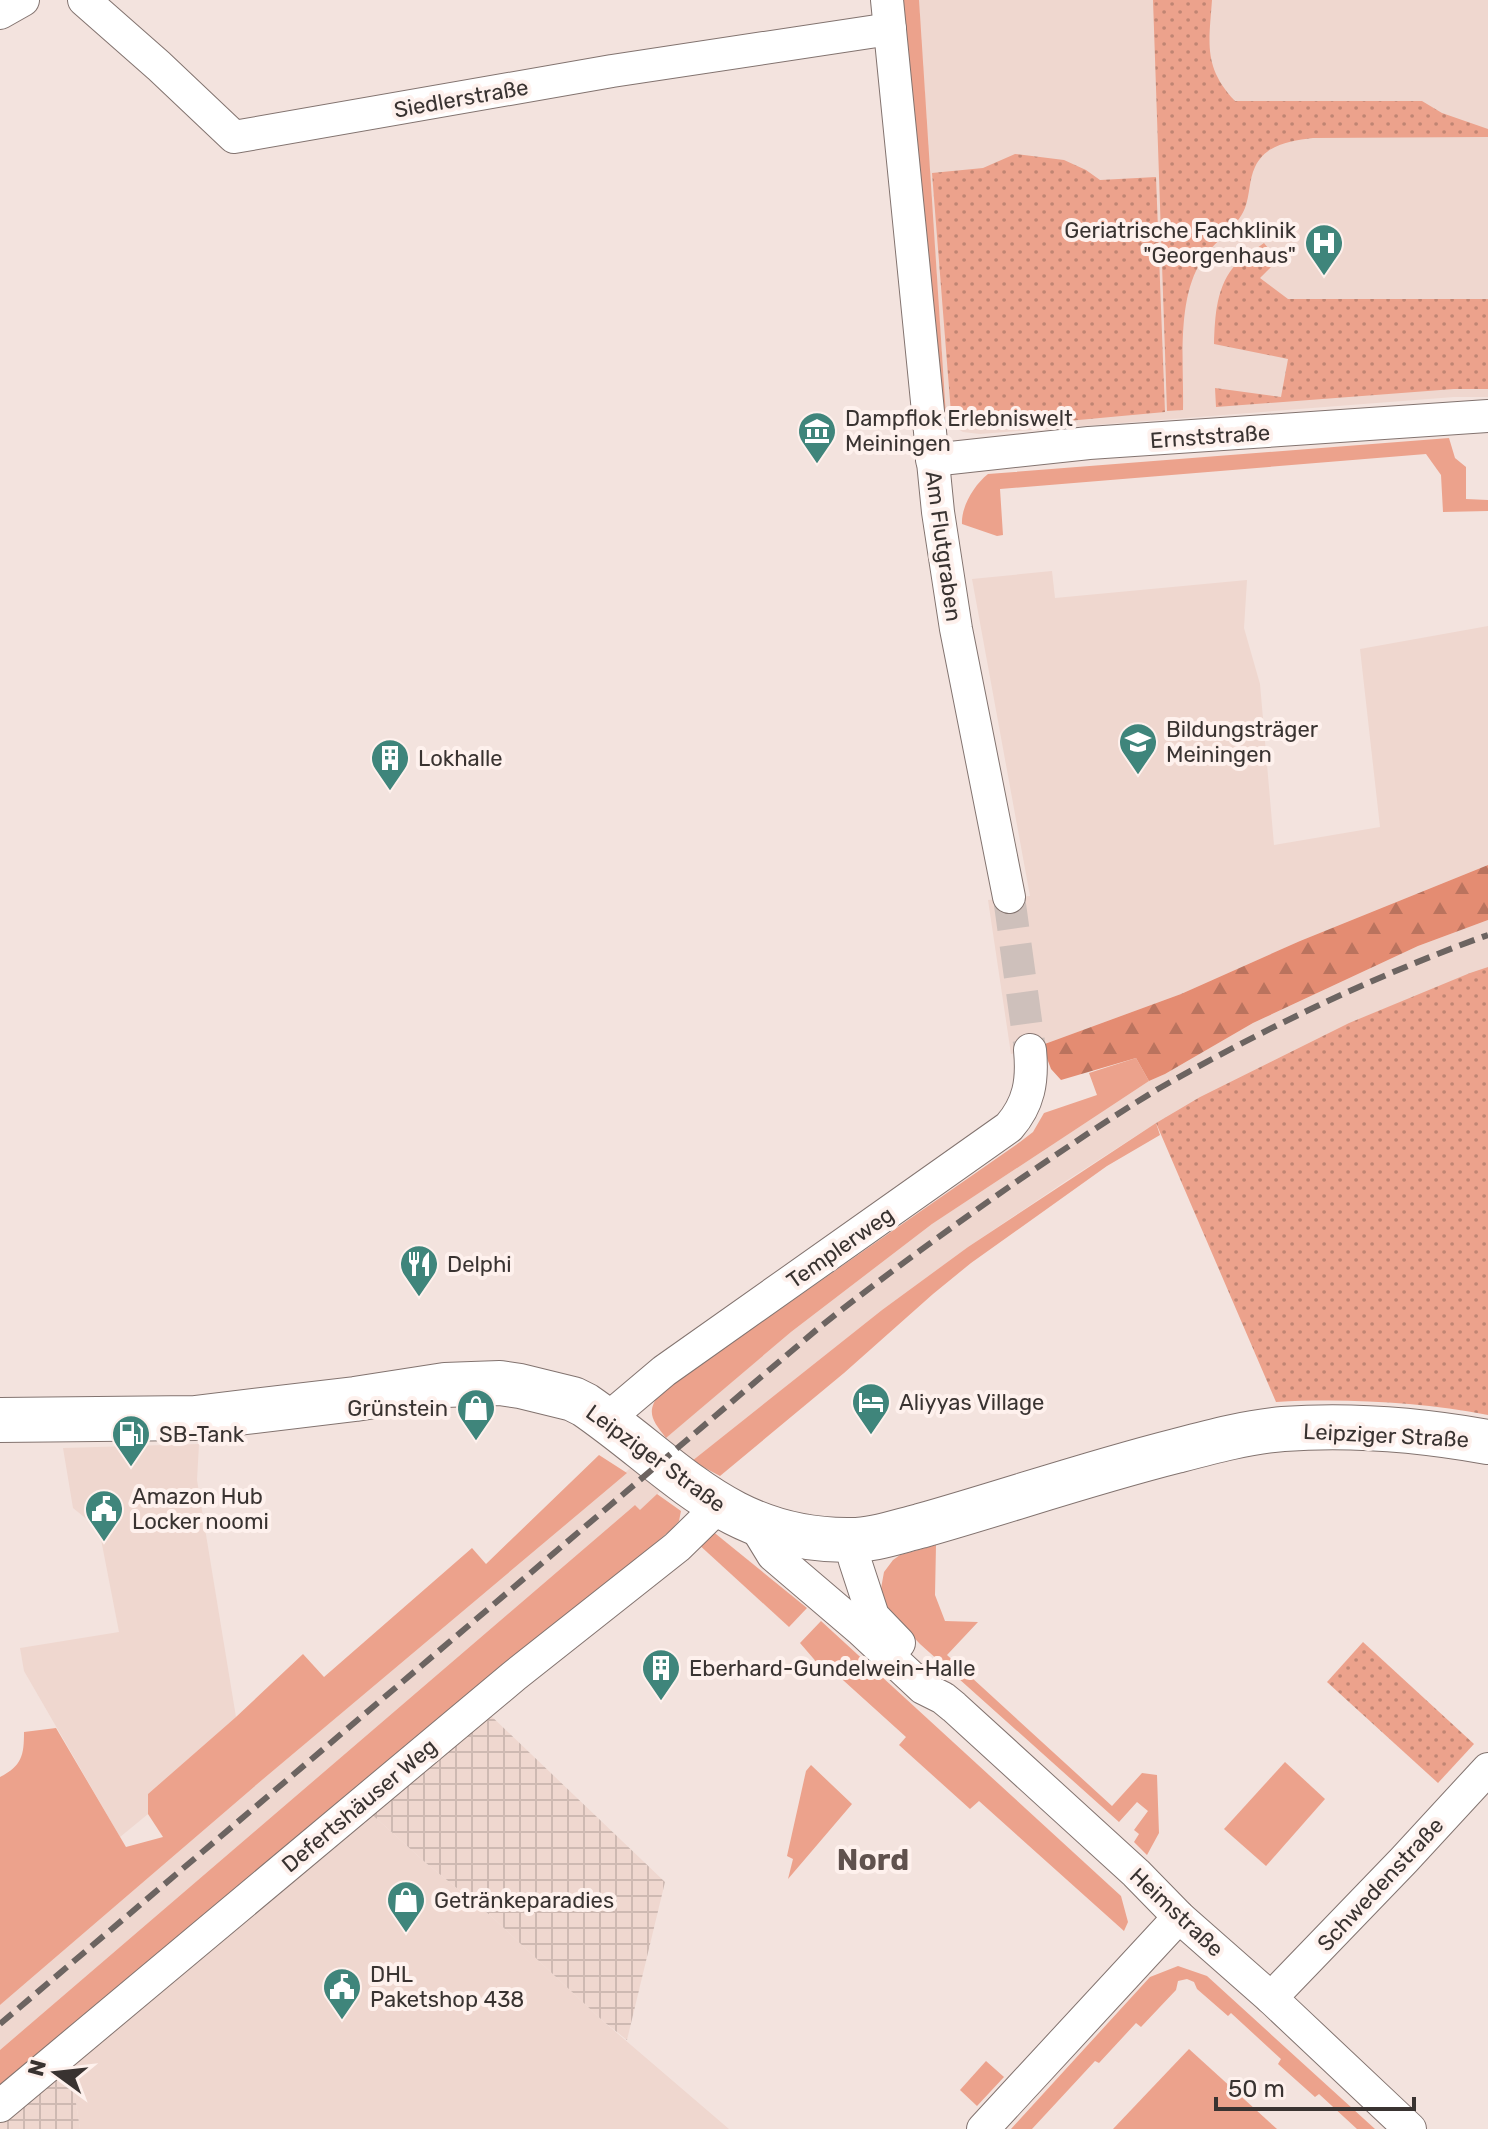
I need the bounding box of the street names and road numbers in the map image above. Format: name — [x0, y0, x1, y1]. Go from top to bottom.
street label: Siedlerstraße — [392, 73, 530, 124]
street label: Ernststraße — [1149, 419, 1271, 454]
street label: Am Flutgraben — [920, 469, 967, 623]
street label: Templerweg — [782, 1201, 899, 1294]
street label: Leipziger Straße — [581, 1399, 731, 1518]
street label: Leipziger Straße — [1302, 1418, 1470, 1453]
street label: Defertshäuser Weg — [276, 1733, 442, 1878]
street label: Schwedenstraße — [1312, 1812, 1449, 1957]
street label: Heimstraße — [1124, 1862, 1229, 1963]

